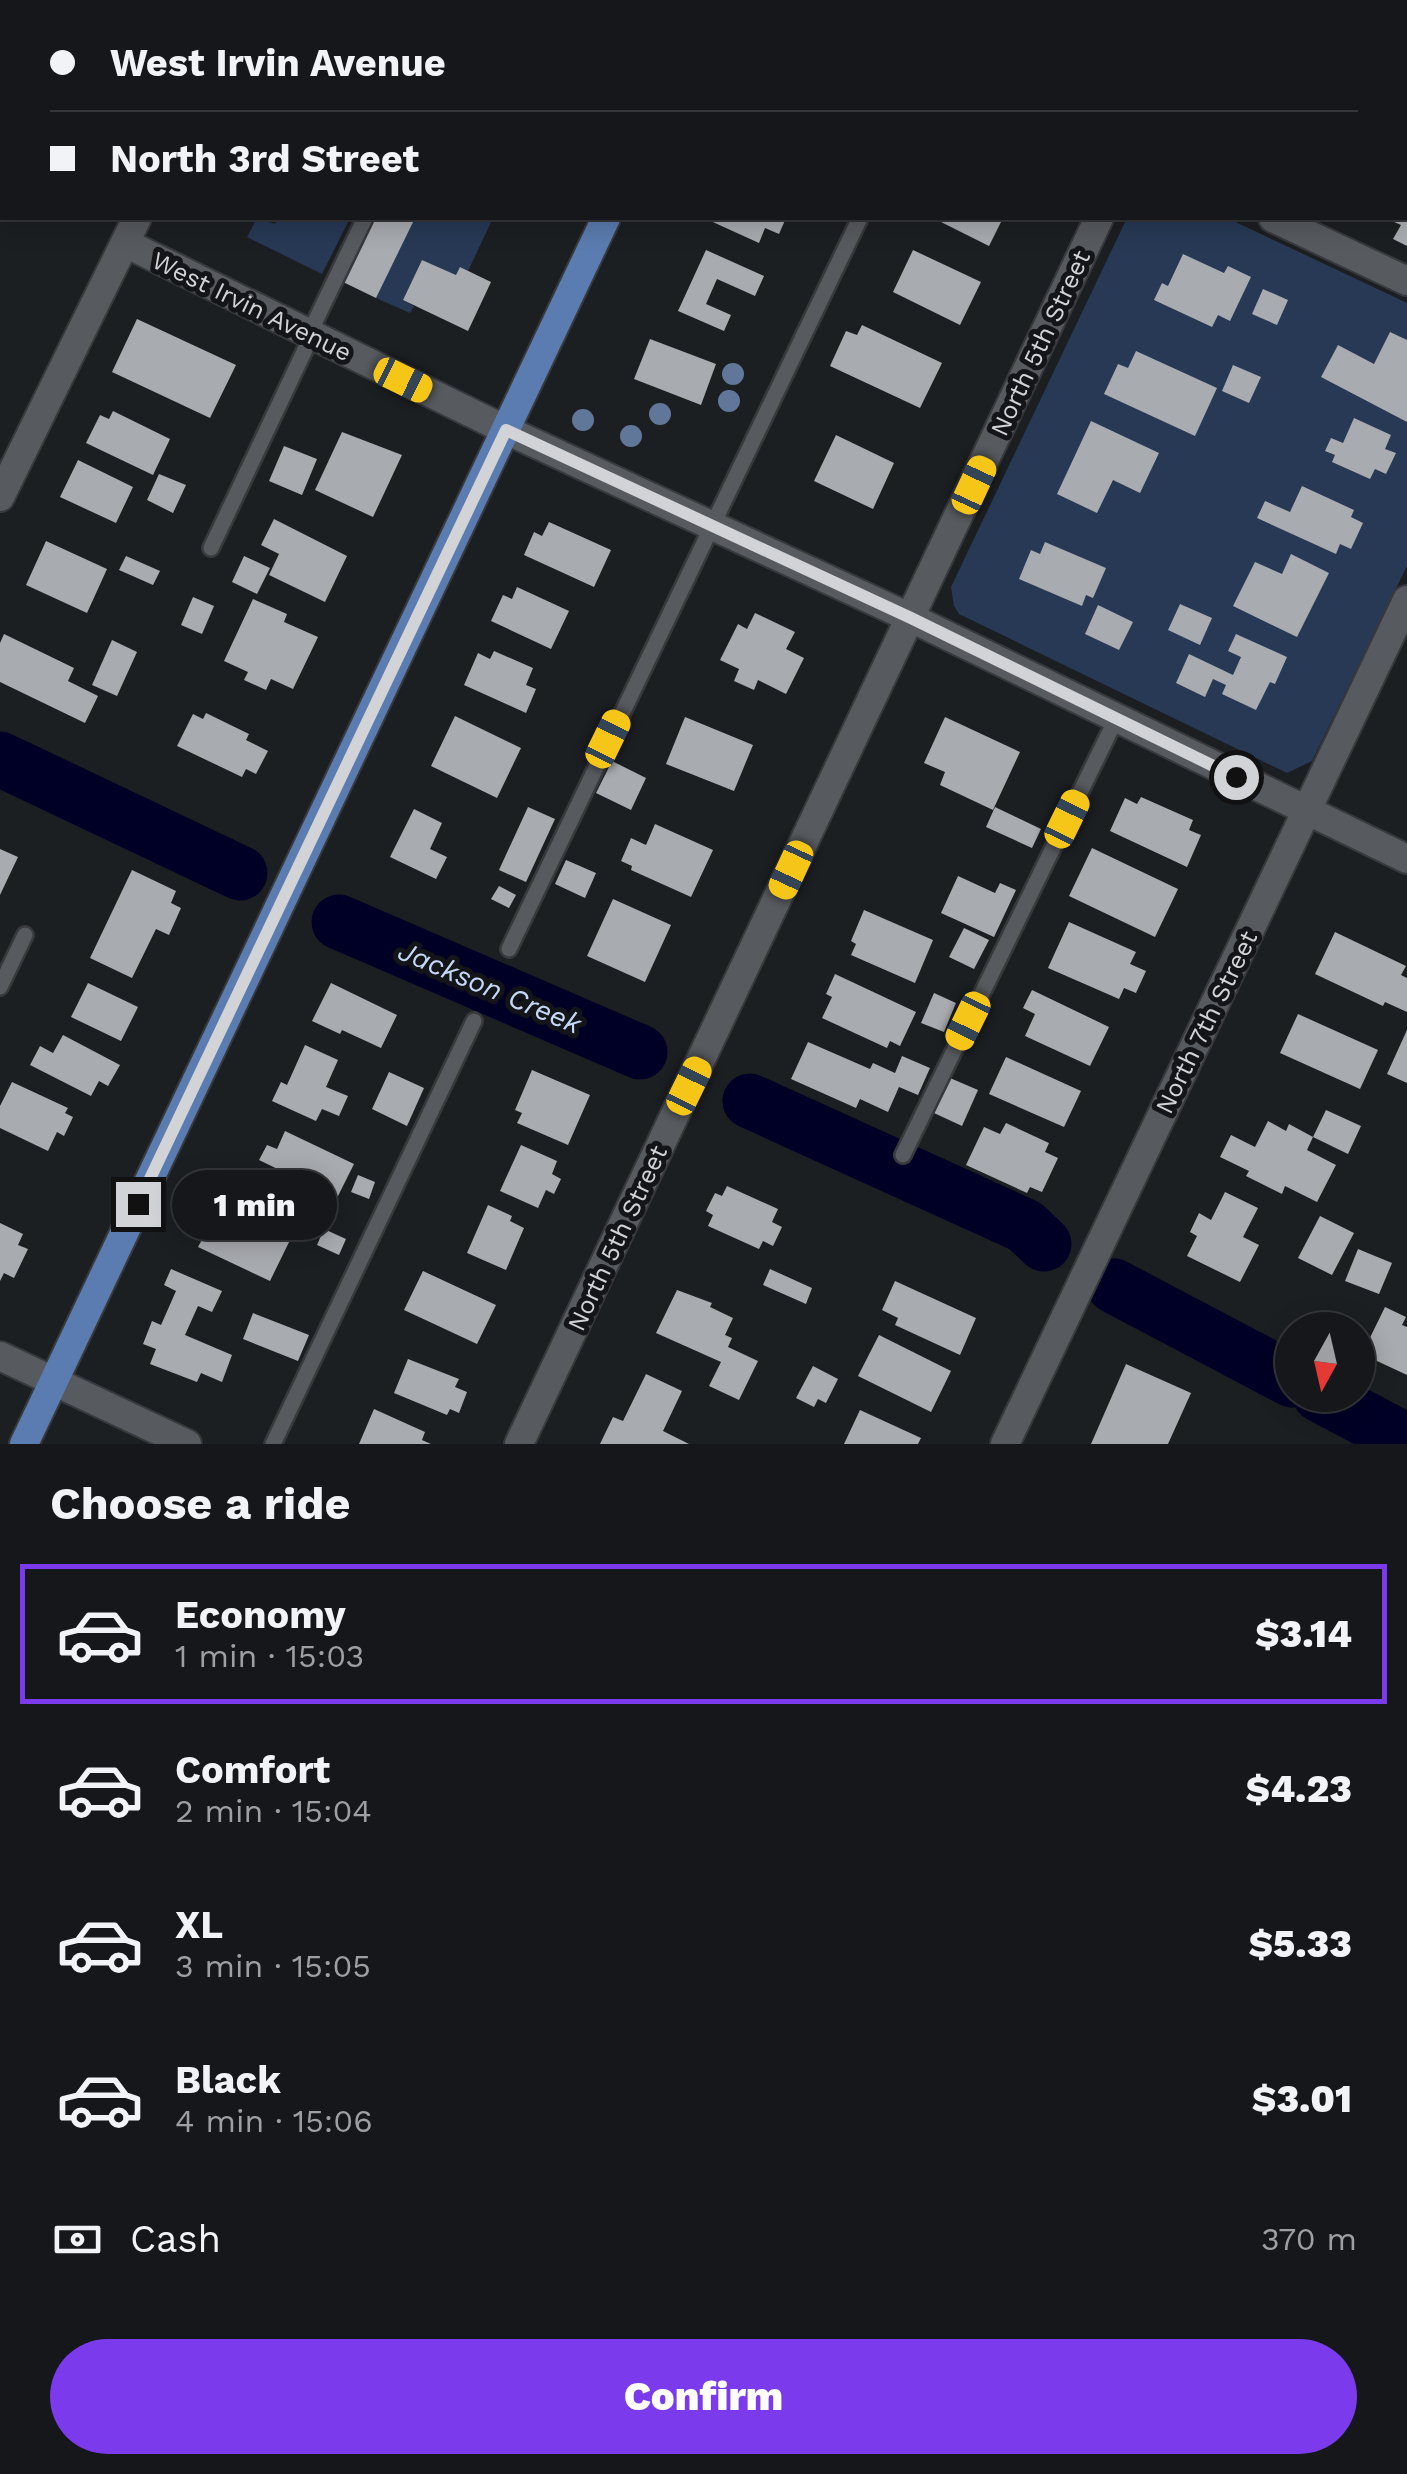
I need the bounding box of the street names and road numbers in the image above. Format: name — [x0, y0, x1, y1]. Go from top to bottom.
street label: North 5th Street — [985, 245, 1096, 441]
street label: West Irvin Avenue — [147, 246, 356, 367]
street label: North 7th Street — [1150, 926, 1264, 1118]
street label: North 5th Street — [562, 1140, 673, 1336]

